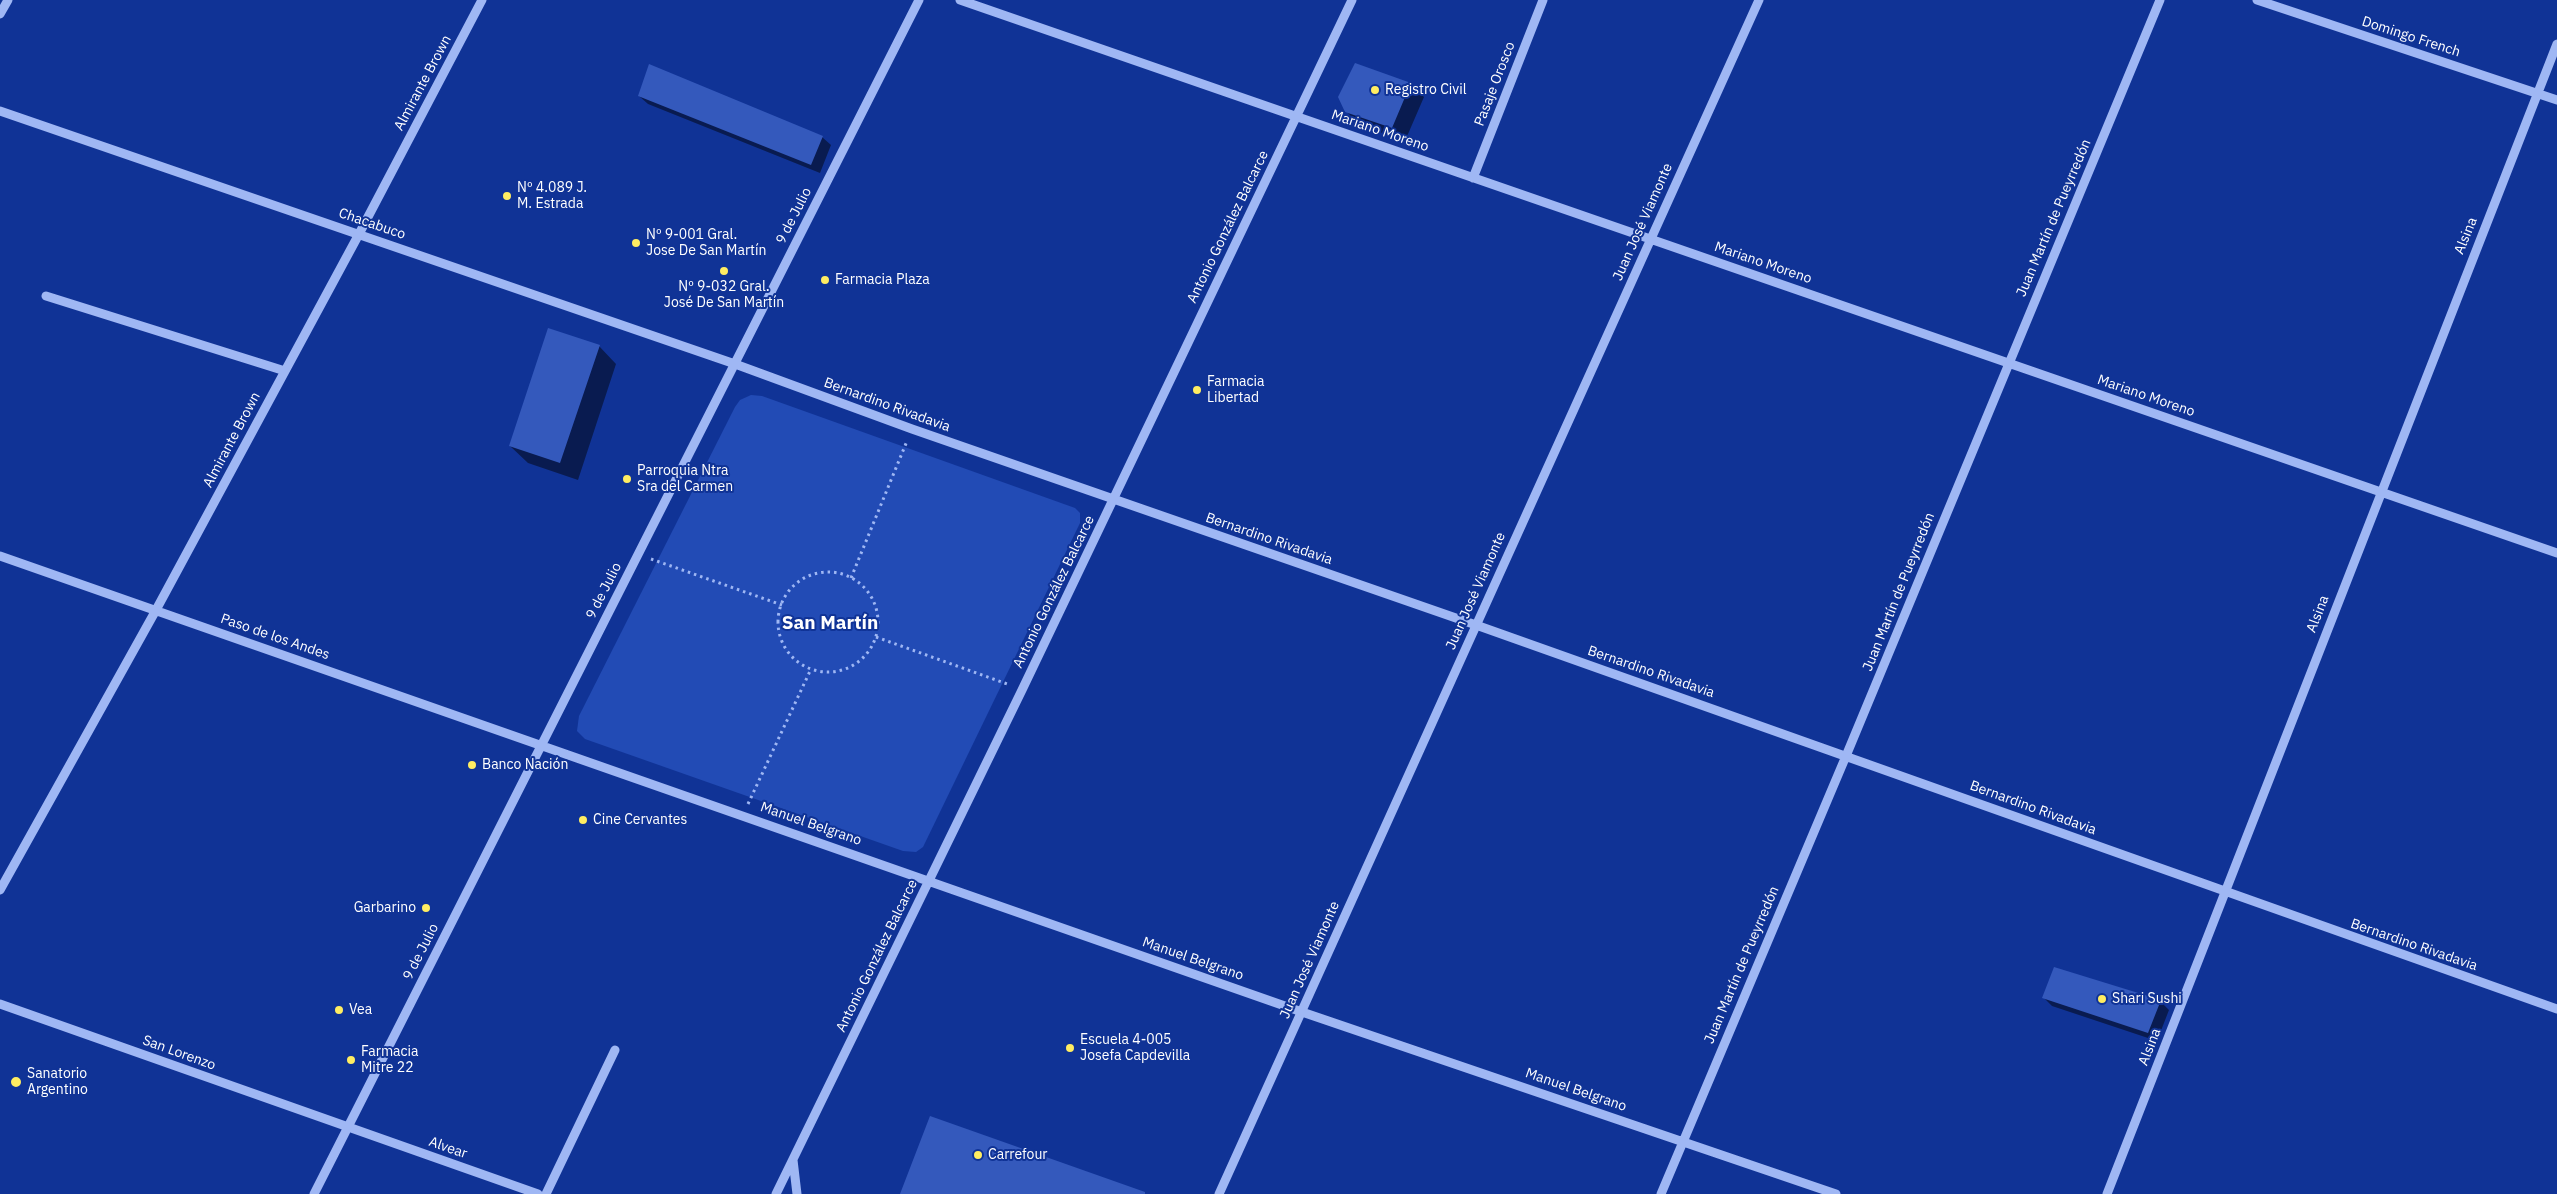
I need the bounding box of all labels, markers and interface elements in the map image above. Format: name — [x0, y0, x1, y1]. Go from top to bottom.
street label: Domingo French — [2360, 13, 2462, 61]
street label: Almirante Brown — [391, 32, 455, 134]
street label: Pasaje Orosco — [1471, 39, 1519, 129]
place label: Registro Civil — [1385, 82, 1467, 98]
marker: Registro Civil — [1369, 84, 1381, 96]
street label: Mariano Moreno — [1329, 106, 1431, 156]
street label: Juan Martín de Pueyrredón — [2013, 137, 2095, 299]
street label: Antonio González Balcarce — [1184, 148, 1272, 306]
street label: Juan José Viamonte — [1610, 161, 1676, 283]
place label: Nº 4.089 J. M. Estrada — [517, 180, 587, 212]
street label: 9 de Julio — [773, 185, 815, 247]
marker: Nº 4.089 J. M. Estrada — [501, 190, 513, 202]
street label: Chacabuco — [336, 205, 408, 243]
street label: Alsina — [2451, 215, 2481, 257]
place label: Nº 9-001 Gral. Jose De San Martín — [646, 227, 766, 260]
marker: Nº 9-001 Gral. Jose De San Martín — [630, 237, 642, 249]
street label: Mariano Moreno — [1712, 238, 1814, 288]
marker: Nº 9-032 Gral. José De San Martín — [718, 265, 730, 277]
place label: Farmacia Plaza — [835, 272, 930, 288]
marker: Farmacia Plaza — [819, 274, 831, 286]
place label: Nº 9-032 Gral. José De San Martín — [664, 279, 784, 312]
street label: Mariano Moreno — [2095, 371, 2197, 421]
street label: Bernardino Rivadavia — [822, 374, 952, 436]
place label: Farmacia Libertad — [1207, 374, 1265, 407]
marker: Farmacia Libertad — [1191, 384, 1203, 396]
street label: Almirante Brown — [200, 389, 264, 491]
place label: Parroquia Ntra Sra del Carmen — [637, 463, 733, 496]
marker: Parroquia Ntra Sra del Carmen — [621, 473, 633, 485]
street label: Bernardino Rivadavia — [1203, 509, 1335, 569]
street label: Juan Martín de Pueyrredón — [1859, 510, 1939, 674]
street label: Antonio González Balcarce — [1010, 513, 1098, 671]
street label: Juan José Viamonte — [1443, 530, 1509, 652]
street label: 9 de Julio — [583, 560, 625, 622]
street label: Alsina — [2303, 593, 2333, 635]
street label: Paso de los Andes — [218, 610, 332, 664]
district label: San Martín — [782, 613, 878, 635]
street label: Bernardino Rivadavia — [1585, 642, 1717, 702]
place label: Banco Nación — [482, 757, 568, 773]
marker: Banco Nación — [466, 759, 478, 771]
street label: Bernardino Rivadavia — [1968, 777, 2098, 839]
street label: Manuel Belgrano — [758, 799, 864, 849]
place label: Cine Cervantes — [593, 812, 687, 828]
marker: Cine Cervantes — [577, 814, 589, 826]
street label: Antonio González Balcarce — [833, 877, 921, 1035]
street label: Juan Martín de Pueyrredón — [1701, 884, 1783, 1046]
street label: Juan José Viamonte — [1277, 899, 1343, 1021]
place label: Garbarino — [354, 900, 416, 916]
marker: Garbarino — [420, 902, 432, 914]
street label: Bernardino Rivadavia — [2348, 915, 2480, 975]
street label: 9 de Julio — [400, 921, 442, 983]
street label: Manuel Belgrano — [1140, 934, 1246, 984]
place label: Shari Sushi — [2112, 991, 2182, 1007]
marker: Shari Sushi — [2096, 993, 2108, 1005]
place label: Vea — [349, 1002, 372, 1018]
marker: Vea — [333, 1004, 345, 1016]
street label: Alsina — [2135, 1026, 2165, 1068]
street label: San Lorenzo — [140, 1032, 218, 1074]
place label: Escuela 4-005 Josefa Capdevilla — [1080, 1032, 1190, 1064]
marker: Escuela 4-005 Josefa Capdevilla — [1064, 1042, 1076, 1054]
place label: Farmacia Mitre 22 — [361, 1044, 419, 1076]
marker: Farmacia Mitre 22 — [345, 1054, 357, 1066]
street label: Manuel Belgrano — [1523, 1065, 1629, 1115]
place label: Sanatorio Argentino — [27, 1066, 88, 1098]
marker: Sanatorio Argentino — [9, 1075, 23, 1089]
street label: Alvear — [426, 1134, 470, 1162]
place label: Carrefour — [988, 1147, 1047, 1163]
marker: Carrefour — [972, 1149, 984, 1161]

